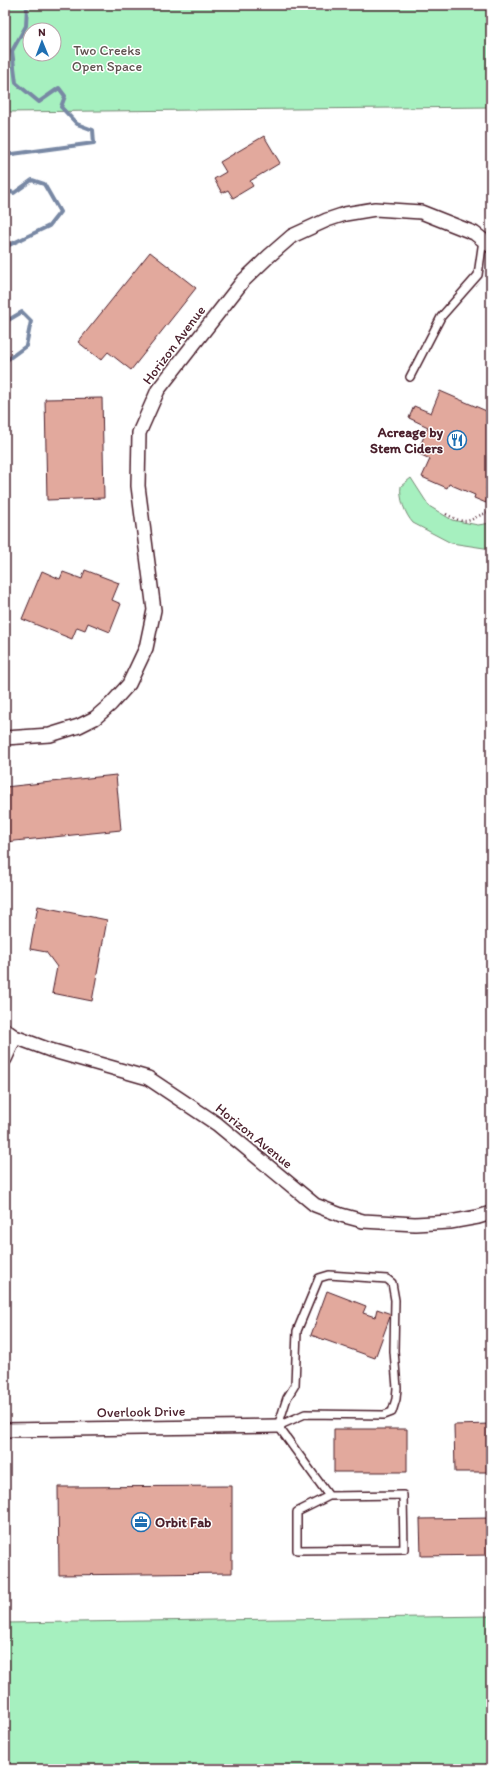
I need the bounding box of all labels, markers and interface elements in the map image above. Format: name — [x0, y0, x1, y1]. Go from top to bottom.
north arrow — [22, 22, 62, 62]
text: N — [38, 26, 46, 39]
park label: Two Creeks Open Space — [72, 42, 142, 75]
street label: Horizon Avenue — [139, 302, 209, 388]
place label: Acreage by Stem Ciders — [370, 424, 443, 457]
restaurant icon: Acreage by Stem Ciders — [446, 429, 468, 451]
street label: Horizon Avenue — [212, 1100, 296, 1172]
street label: Overlook Drive — [97, 1403, 186, 1421]
office icon: Orbit Fab — [130, 1511, 152, 1533]
place label: Orbit Fab — [155, 1514, 211, 1531]

